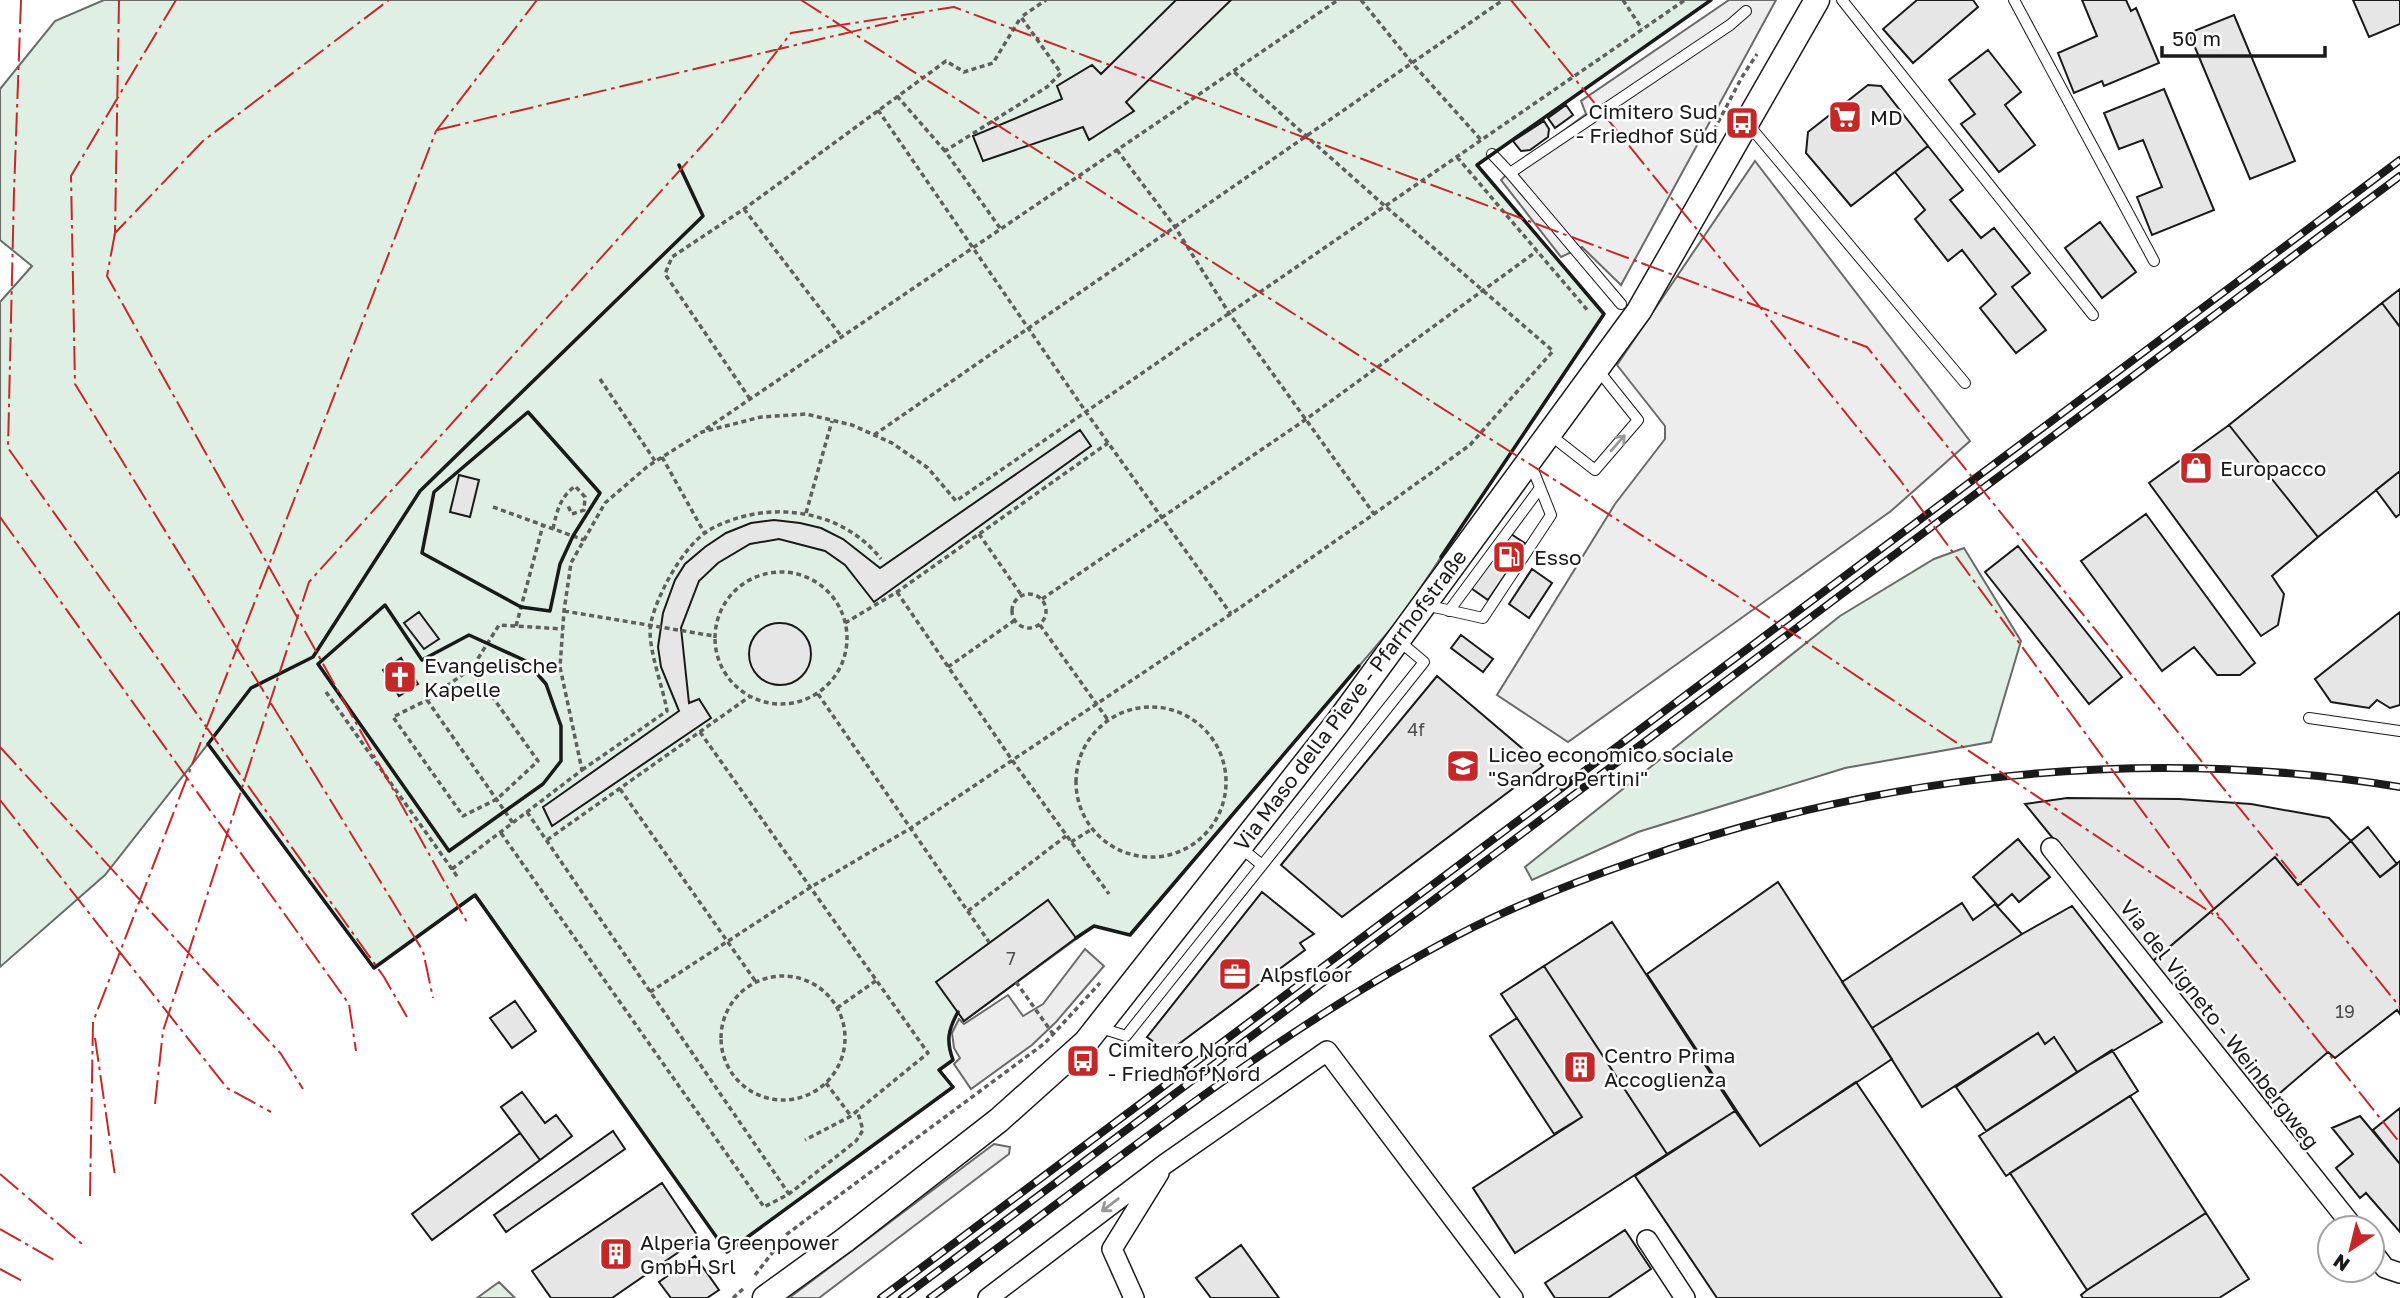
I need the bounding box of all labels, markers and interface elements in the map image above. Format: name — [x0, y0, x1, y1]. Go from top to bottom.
scale bar — [2162, 14, 2325, 58]
text: 50 m — [2172, 25, 2221, 51]
place label: Cimitero Sud - Friedhof Süd — [1576, 98, 1718, 148]
supermarket icon: MD — [1826, 98, 1864, 136]
bus stop icon: Cimitero Sud - Friedhof Süd — [1723, 104, 1761, 142]
place label: MD — [1870, 104, 1903, 130]
one-way arrow — [1610, 435, 1626, 453]
shop icon: Europacco — [2177, 449, 2215, 487]
place label: Europacco — [2220, 455, 2326, 481]
fuel station icon: Esso — [1490, 538, 1528, 576]
street label: Via Maso della Pieve - Pfarrhofstraße — [1228, 544, 1472, 856]
place label: Esso — [1534, 544, 1582, 570]
place label: Evangelische Kapelle — [424, 652, 558, 702]
church icon: Evangelische Kapelle — [381, 658, 419, 696]
house number: 4f — [1407, 718, 1425, 740]
place label: Liceo economico sociale "Sandro Pertini" — [1488, 741, 1734, 791]
school or university icon: Liceo economico sociale "Sandro Pertini" — [1444, 747, 1482, 785]
street label: Via del Vigneto - Weinbergweg — [2115, 894, 2325, 1154]
house number: 7 — [1006, 947, 1016, 969]
office icon: Alpsfloor — [1216, 955, 1254, 993]
place label: Alpsfloor — [1260, 961, 1352, 987]
house number: 19 — [2335, 1000, 2355, 1022]
place label: Cimitero Nord - Friedhof Nord — [1108, 1036, 1260, 1086]
bus stop icon: Cimitero Nord - Friedhof Nord — [1064, 1042, 1102, 1080]
place label: Centro Prima Accoglienza — [1604, 1042, 1735, 1092]
building icon: Centro Prima Accoglienza — [1561, 1048, 1599, 1086]
one-way arrow — [1101, 1197, 1120, 1212]
north arrow — [2316, 1214, 2386, 1284]
place label: Alperia Greenpower GmbH Srl — [640, 1229, 839, 1279]
building icon: Alperia Greenpower GmbH Srl — [597, 1235, 635, 1273]
text: N — [2328, 1250, 2353, 1277]

